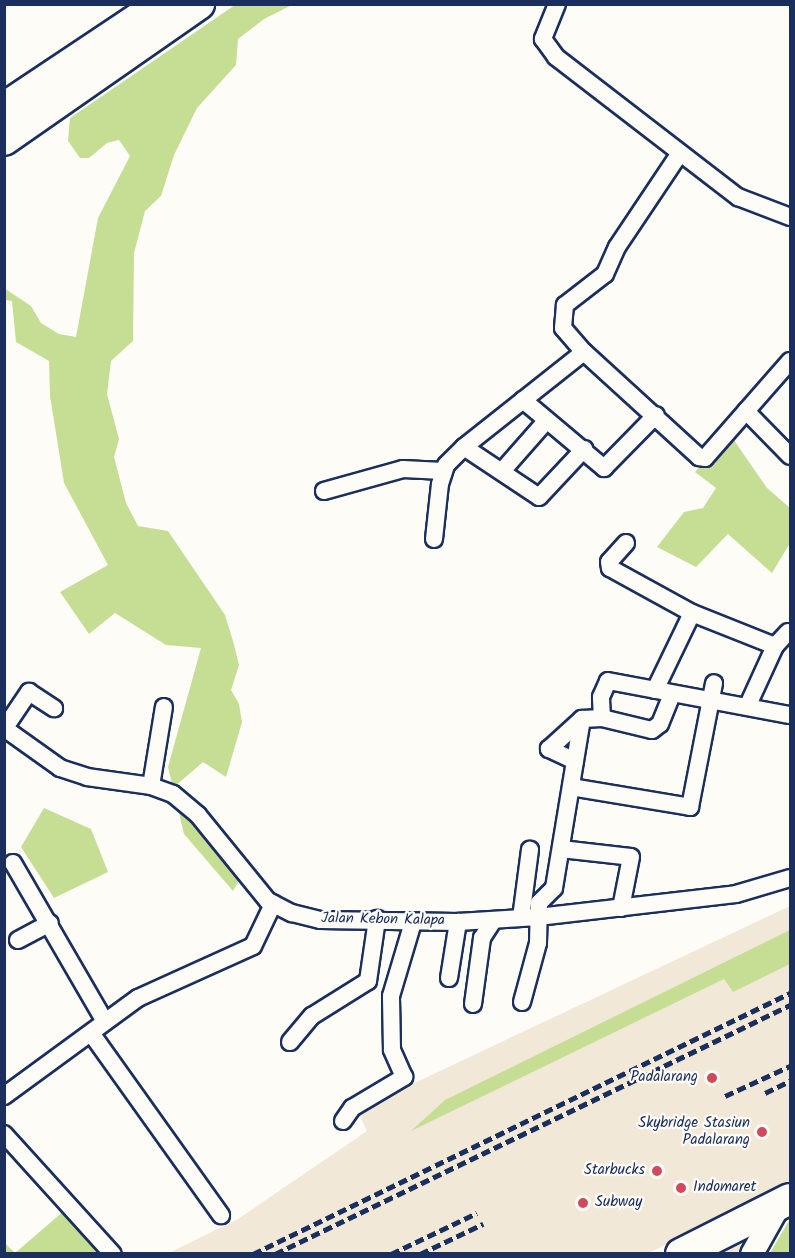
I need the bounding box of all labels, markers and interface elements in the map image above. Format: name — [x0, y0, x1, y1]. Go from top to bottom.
street label: Jalan Kebon Kalapa — [321, 910, 445, 930]
place label: Padalarang — [630, 1069, 698, 1087]
marker: Padalarang — [703, 1069, 721, 1087]
place label: Skybridge Stasiun Padalarang — [638, 1114, 750, 1149]
marker: Skybridge Stasiun Padalarang — [755, 1125, 769, 1139]
place label: Starbucks — [584, 1162, 645, 1180]
marker: Starbucks — [650, 1164, 664, 1178]
place label: Indomaret — [693, 1179, 756, 1197]
marker: Indomaret — [674, 1181, 688, 1195]
place label: Subway — [595, 1194, 642, 1212]
marker: Subway — [576, 1196, 590, 1210]

